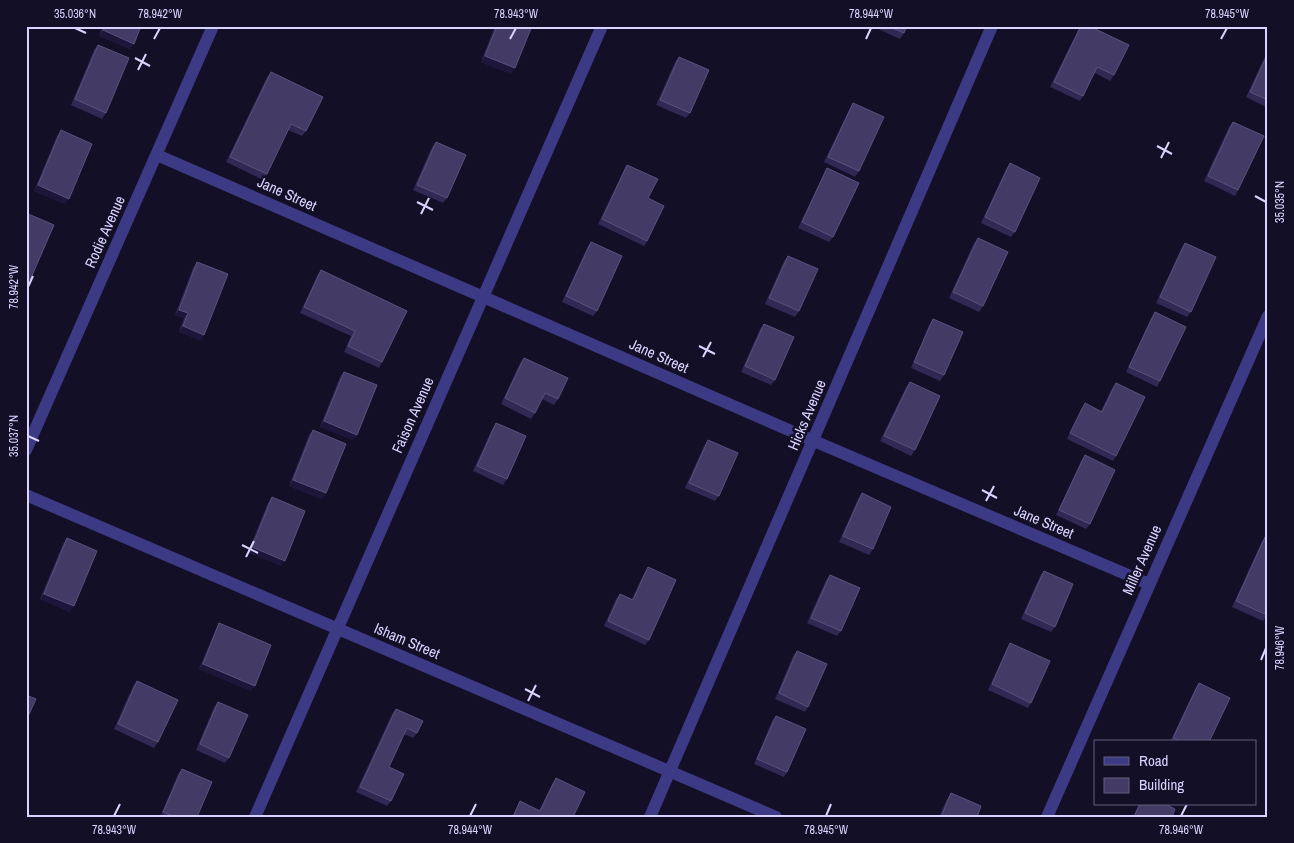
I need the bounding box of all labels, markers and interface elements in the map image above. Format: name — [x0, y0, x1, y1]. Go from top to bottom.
text: 35.036°N — [54, 6, 96, 22]
text: 78.942°W — [138, 6, 183, 22]
text: 78.943°W — [494, 6, 539, 22]
text: 78.944°W — [849, 6, 894, 22]
text: 78.945°W — [1205, 6, 1250, 22]
street label: Jane Street — [254, 171, 321, 216]
text: 35.035°N — [1272, 181, 1288, 223]
street label: Rodie Avenue — [79, 192, 130, 271]
text: 78.942°W — [6, 264, 22, 309]
street label: Jane Street — [626, 333, 693, 378]
street label: Faison Avenue — [386, 373, 439, 456]
street label: Hicks Avenue — [782, 376, 831, 453]
text: 35.037°N — [6, 415, 22, 457]
street label: Jane Street — [1011, 500, 1078, 544]
street label: Miller Avenue — [1117, 521, 1166, 598]
street label: Isham Street — [371, 617, 444, 664]
text: 78.946°W — [1272, 625, 1288, 670]
legend — [1094, 740, 1256, 806]
text: Road — [1139, 750, 1168, 771]
text: Building — [1139, 774, 1184, 795]
text: 78.943°W — [92, 822, 137, 838]
text: 78.944°W — [448, 822, 493, 838]
text: 78.945°W — [804, 822, 849, 838]
text: 78.946°W — [1159, 822, 1204, 838]

